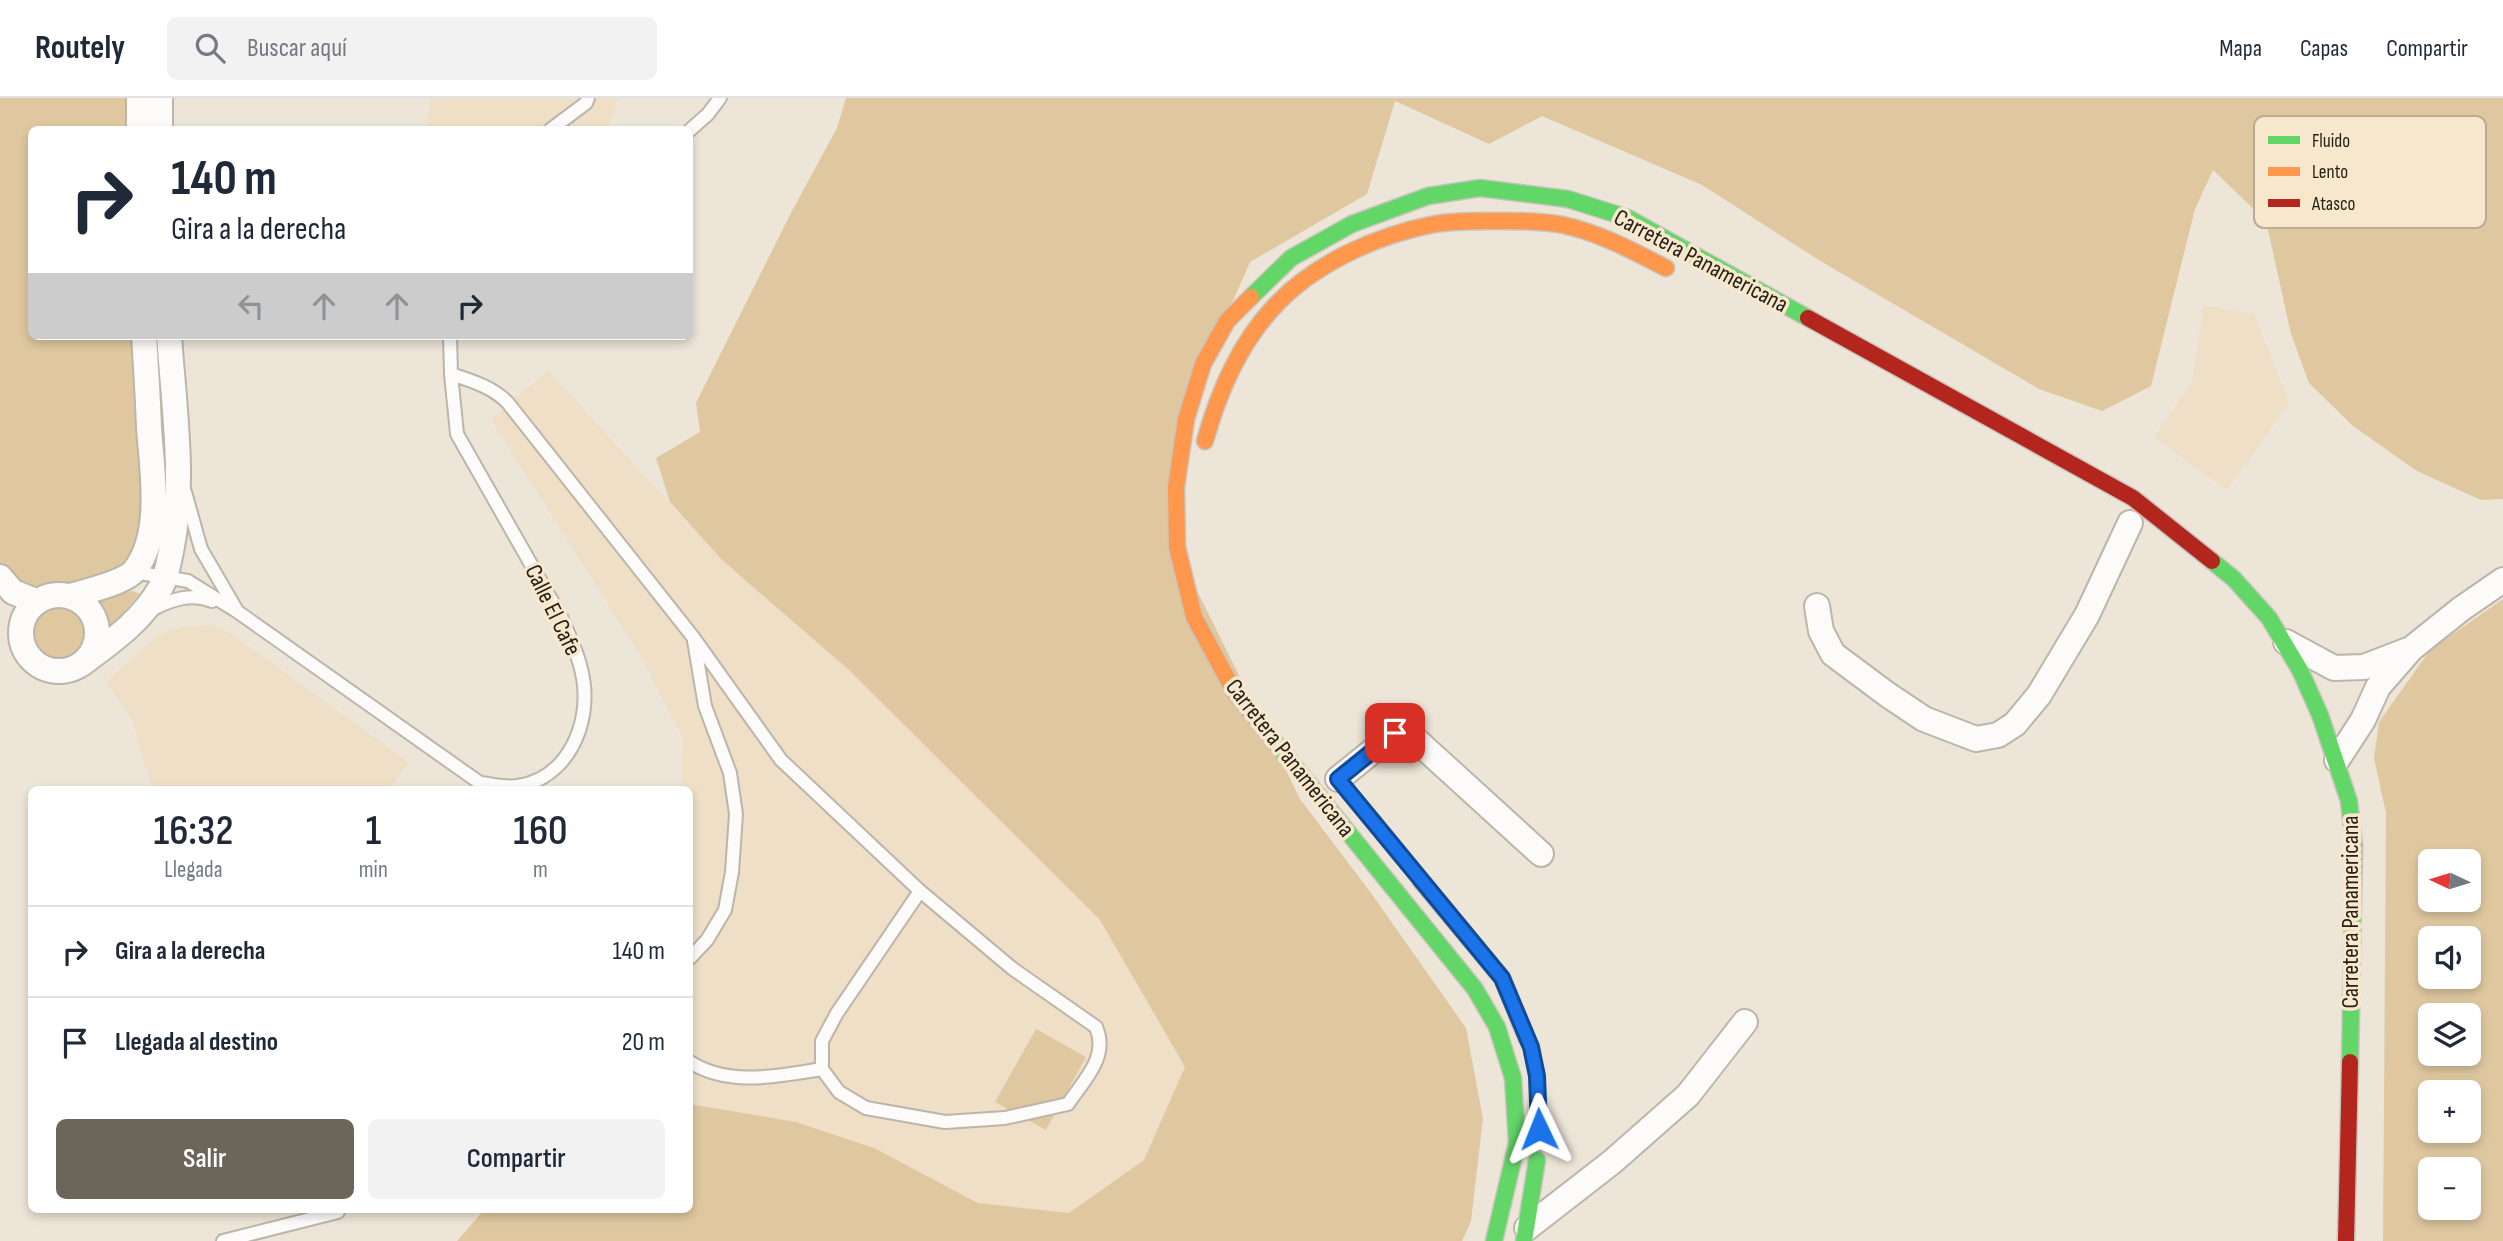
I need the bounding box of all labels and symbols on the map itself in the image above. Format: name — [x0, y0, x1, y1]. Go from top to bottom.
legend — [2254, 116, 2486, 228]
text: Fluido — [2312, 130, 2350, 153]
text: Lento — [2312, 161, 2348, 184]
text: Atasco — [2311, 193, 2355, 216]
street label: Carretera Panamericana — [1609, 203, 1793, 319]
street label: Calle El Cafe — [519, 560, 587, 660]
street label: Carretera Panamericana — [1219, 673, 1361, 843]
pin — [1365, 703, 1425, 763]
street label: Carretera Panamericana — [2336, 816, 2365, 1008]
north arrow — [2418, 849, 2482, 912]
position arrow — [1502, 1092, 1576, 1166]

